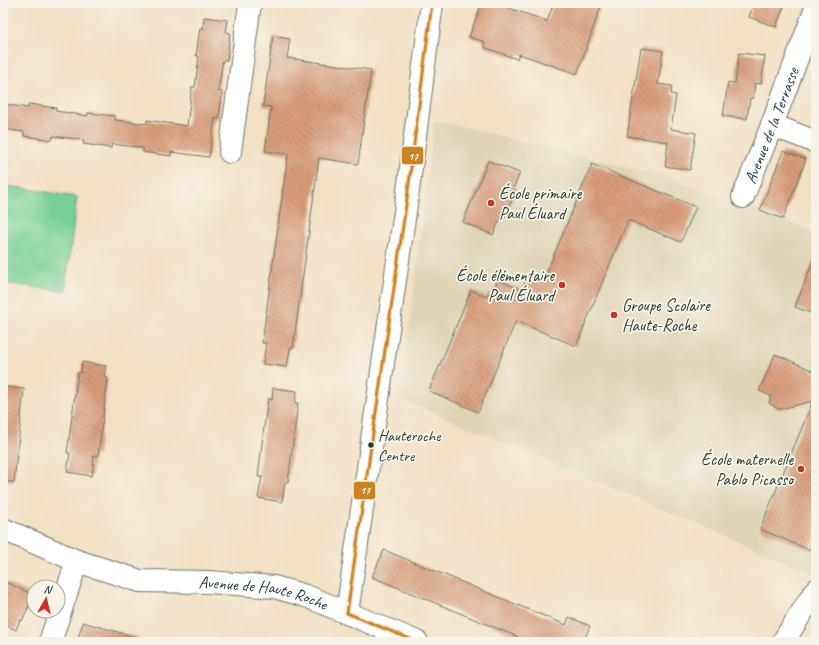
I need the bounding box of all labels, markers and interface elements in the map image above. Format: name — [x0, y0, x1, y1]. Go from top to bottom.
street label: Avenue de la Terrasse — [739, 63, 804, 186]
line badge: 17 — [401, 146, 424, 165]
text: 17 — [408, 149, 419, 163]
place label: École primaire Paul Éluard — [499, 182, 583, 224]
marker: École primaire Paul Éluard — [486, 198, 496, 208]
place label: École élémentaire Paul Éluard — [456, 264, 556, 306]
marker: École élémentaire Paul Éluard — [557, 280, 567, 290]
place label: Groupe Scolaire Haute-Roche — [622, 295, 711, 336]
marker: Groupe Scolaire Haute-Roche — [609, 310, 619, 320]
place label: Hauteroche Centre — [378, 426, 442, 466]
marker: Hauteroche Centre — [366, 440, 376, 450]
place label: École maternelle Pablo Picasso — [701, 448, 795, 490]
marker: École maternelle Pablo Picasso — [796, 464, 806, 474]
line badge: 17 — [353, 481, 376, 500]
text: 17 — [360, 483, 371, 497]
street label: Avenue de Haute Roche — [198, 571, 332, 615]
north arrow — [26, 579, 66, 619]
text: N — [43, 582, 54, 597]

